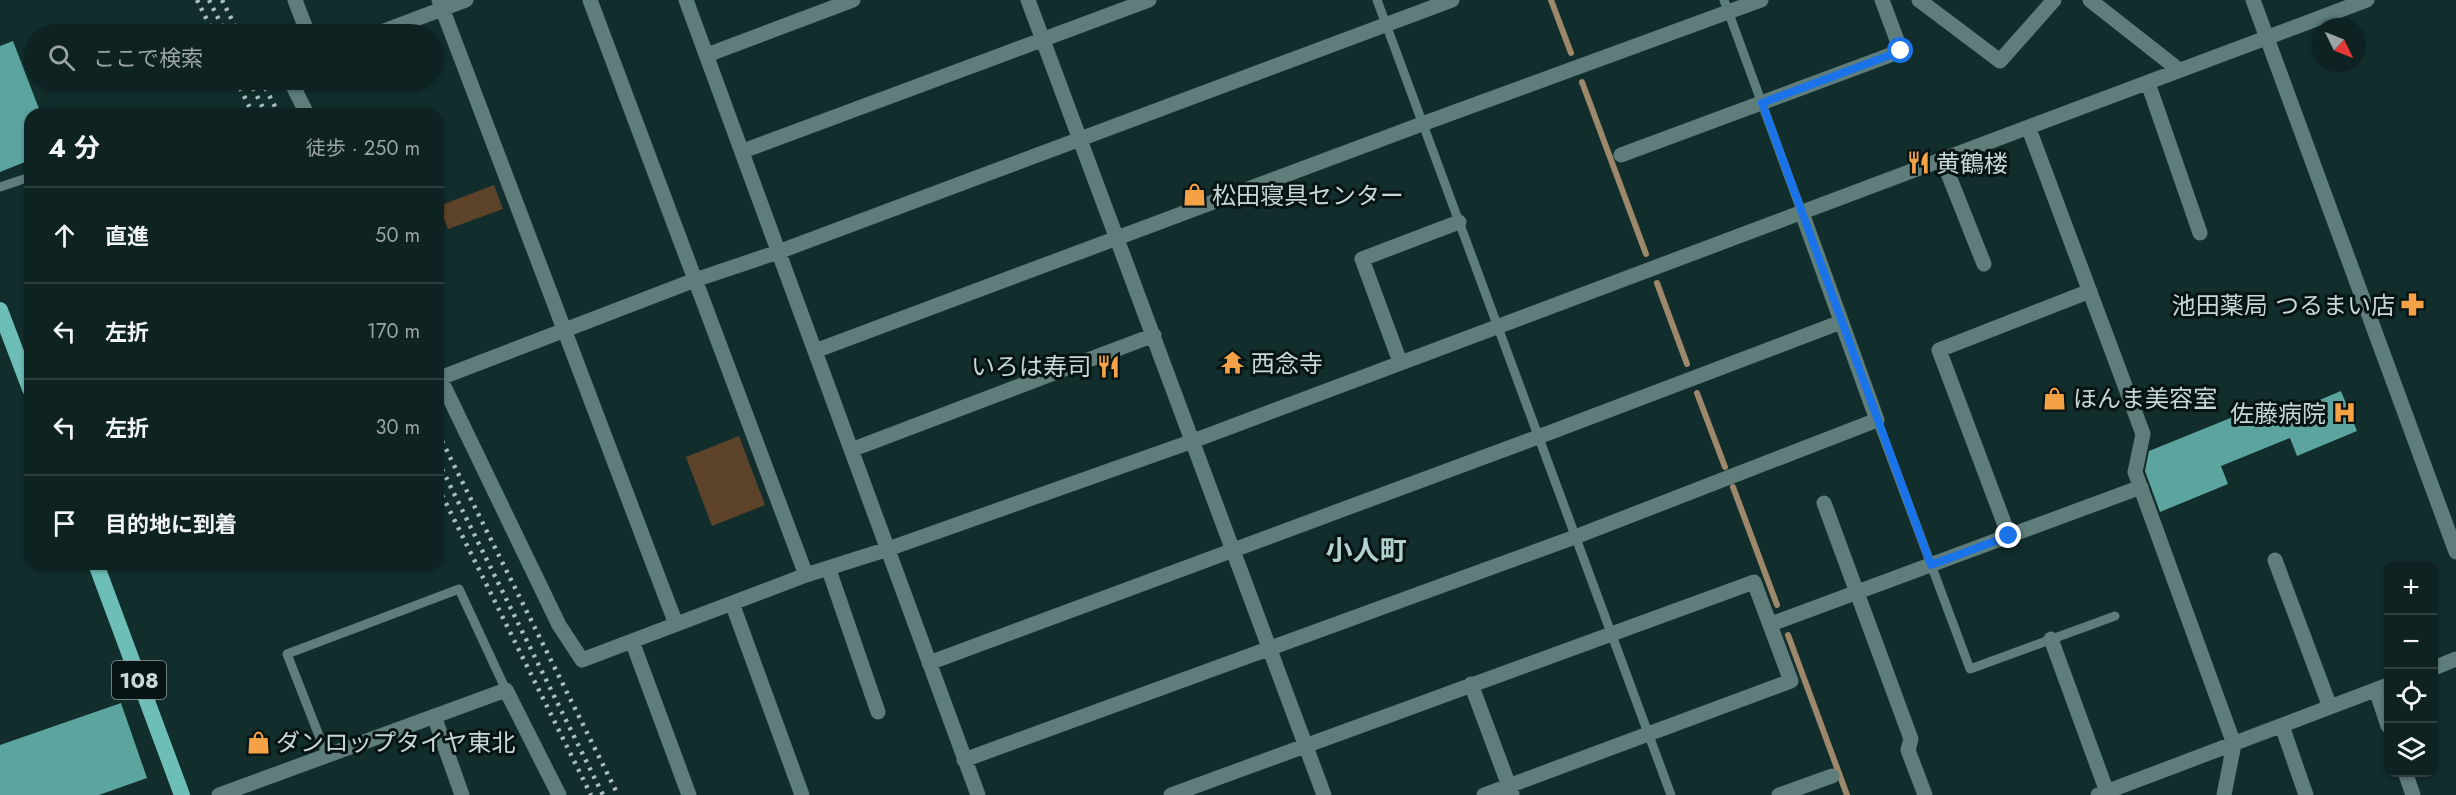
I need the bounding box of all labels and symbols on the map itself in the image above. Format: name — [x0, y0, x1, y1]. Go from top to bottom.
north arrow — [2312, 18, 2366, 72]
route start — [1887, 37, 1913, 63]
place label: 黄鶴楼 — [1936, 146, 2008, 181]
restaurant icon: 黄鶴楼 — [1905, 150, 1931, 176]
place label: 松田寝具センター — [1212, 178, 1404, 213]
shop icon: 松田寝具センター — [1181, 182, 1207, 208]
place label: 池田薬局 つるまい店 — [2172, 288, 2395, 323]
pharmacy icon: 池田薬局 つるまい店 — [2400, 292, 2426, 318]
place label: 西念寺 — [1251, 346, 1323, 381]
place label: いろは寿司 — [971, 349, 1091, 384]
temple icon: 西念寺 — [1220, 350, 1246, 376]
restaurant icon: いろは寿司 — [1096, 353, 1122, 379]
place label: ほんま美容室 — [2073, 381, 2217, 416]
shop icon: ほんま美容室 — [2042, 385, 2068, 411]
place label: 佐藤病院 — [2230, 396, 2326, 431]
hospital icon: 佐藤病院 — [2331, 400, 2357, 426]
route end — [1995, 522, 2021, 548]
district label: 小人町 — [1326, 531, 1407, 570]
road number: 108 — [112, 661, 166, 699]
place label: ダンロップタイヤ東北 — [276, 725, 515, 760]
shop icon: ダンロップタイヤ東北 — [245, 729, 271, 755]

